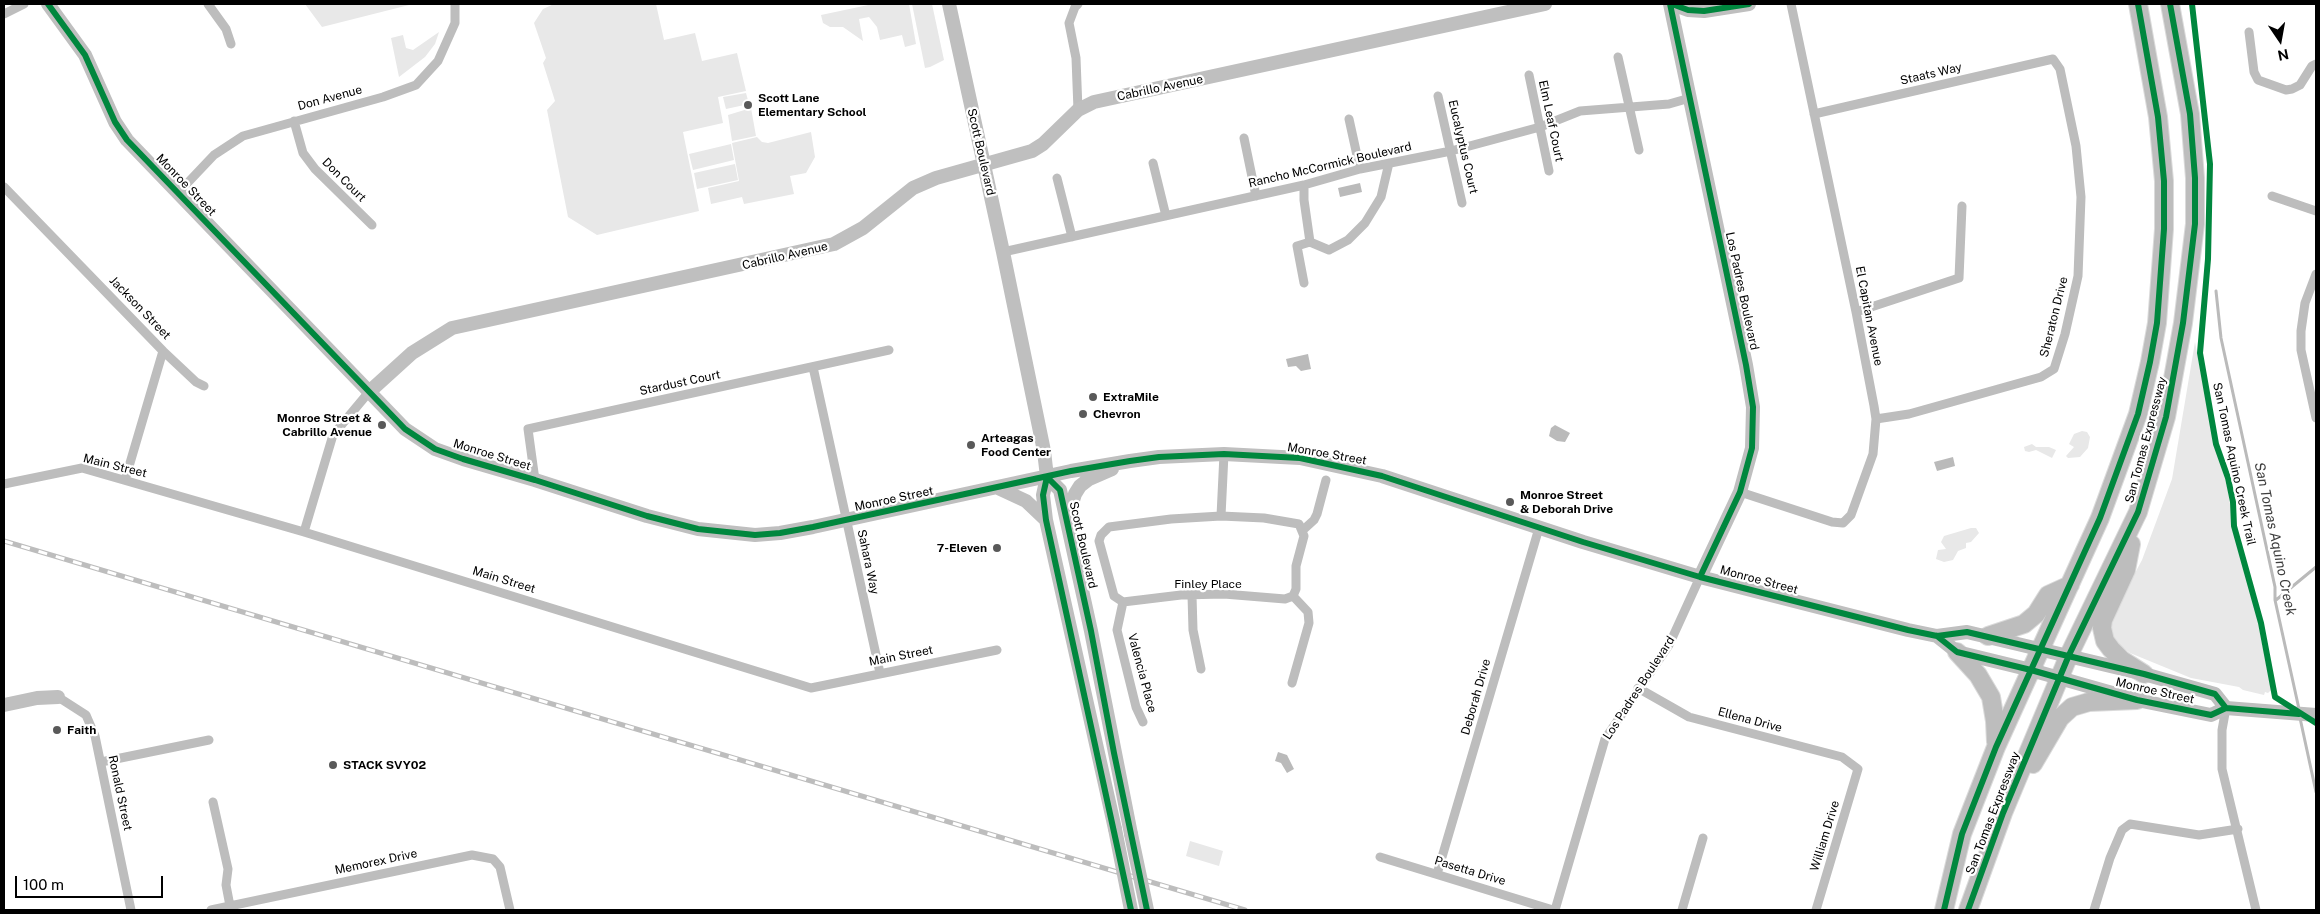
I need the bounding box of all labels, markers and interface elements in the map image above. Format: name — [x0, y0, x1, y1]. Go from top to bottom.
north arrow — [2255, 15, 2305, 65]
text: N — [2276, 46, 2290, 64]
street label: Staats Way — [1899, 60, 1963, 88]
street label: Cabrillo Avenue — [1116, 72, 1204, 104]
street label: Elm Leaf Court — [1535, 79, 1567, 163]
street label: Don Avenue — [296, 82, 364, 114]
place label: Scott Lane Elementary School — [758, 91, 867, 119]
marker: Scott Lane Elementary School — [742, 99, 754, 111]
street label: Eucalyptus Court — [1445, 99, 1481, 195]
street label: Scott Boulevard — [964, 107, 998, 197]
street label: Rancho McCormick Boulevard — [1247, 139, 1413, 191]
street label: Monroe Street — [153, 151, 219, 219]
street label: Don Court — [319, 155, 369, 205]
street label: Los Padres Boulevard — [1722, 231, 1762, 351]
street label: Cabrillo Avenue — [741, 239, 829, 273]
street label: El Capitan Avenue — [1852, 265, 1886, 367]
street label: Jackson Street — [106, 273, 174, 343]
street label: Sheraton Drive — [2037, 275, 2071, 359]
street label: Stardust Court — [638, 367, 722, 399]
street label: San Tomas Expressway — [2122, 375, 2170, 505]
street label: San Tomas Aquino Creek Trail — [2210, 381, 2258, 547]
place label: ExtraMile — [1103, 390, 1159, 404]
marker: ExtraMile — [1087, 391, 1099, 403]
place label: Chevron — [1093, 407, 1141, 421]
marker: Chevron — [1077, 408, 1089, 420]
place label: Monroe Street & Cabrillo Avenue — [277, 411, 372, 439]
marker: Monroe Street & Cabrillo Avenue — [376, 419, 388, 431]
place label: Arteagas Food Center — [981, 431, 1051, 459]
street label: Monroe Street — [451, 436, 533, 474]
marker: Arteagas Food Center — [965, 439, 977, 451]
street label: Monroe Street — [1286, 440, 1368, 468]
street label: Main Street — [82, 451, 148, 481]
water label: San Tomas Aquino Creek — [2251, 461, 2299, 617]
street label: Monroe Street — [853, 484, 935, 514]
place label: Monroe Street & Deborah Drive — [1520, 488, 1613, 516]
marker: Monroe Street & Deborah Drive — [1504, 496, 1516, 508]
street label: Scott Boulevard — [1066, 500, 1100, 590]
street label: Sahara Way — [854, 528, 882, 596]
place label: 7-Eleven — [937, 541, 987, 555]
marker: 7-Eleven — [991, 542, 1003, 554]
street label: Monroe Street — [1718, 563, 1800, 597]
street label: Main Street — [471, 564, 537, 596]
street label: Finley Place — [1174, 577, 1242, 591]
street label: Valencia Place — [1125, 632, 1159, 714]
street label: Los Padres Boulevard — [1600, 634, 1678, 742]
street label: Main Street — [868, 643, 934, 669]
street label: Deborah Drive — [1458, 657, 1494, 737]
street label: Monroe Street — [2114, 675, 2196, 707]
street label: Ellena Drive — [1716, 704, 1784, 736]
place label: Faith — [67, 723, 96, 737]
marker: Faith — [51, 724, 63, 736]
street label: San Tomas Expressway — [1963, 750, 2023, 876]
street label: Ronald Street — [105, 754, 135, 832]
place label: STACK SVY02 — [343, 758, 426, 772]
marker: STACK SVY02 — [327, 759, 339, 771]
street label: William Drive — [1807, 799, 1843, 873]
street label: Memorex Drive — [333, 846, 419, 878]
street label: Pasetta Drive — [1433, 853, 1507, 889]
scale bar — [18, 866, 165, 898]
text: 100 m — [23, 876, 64, 893]

